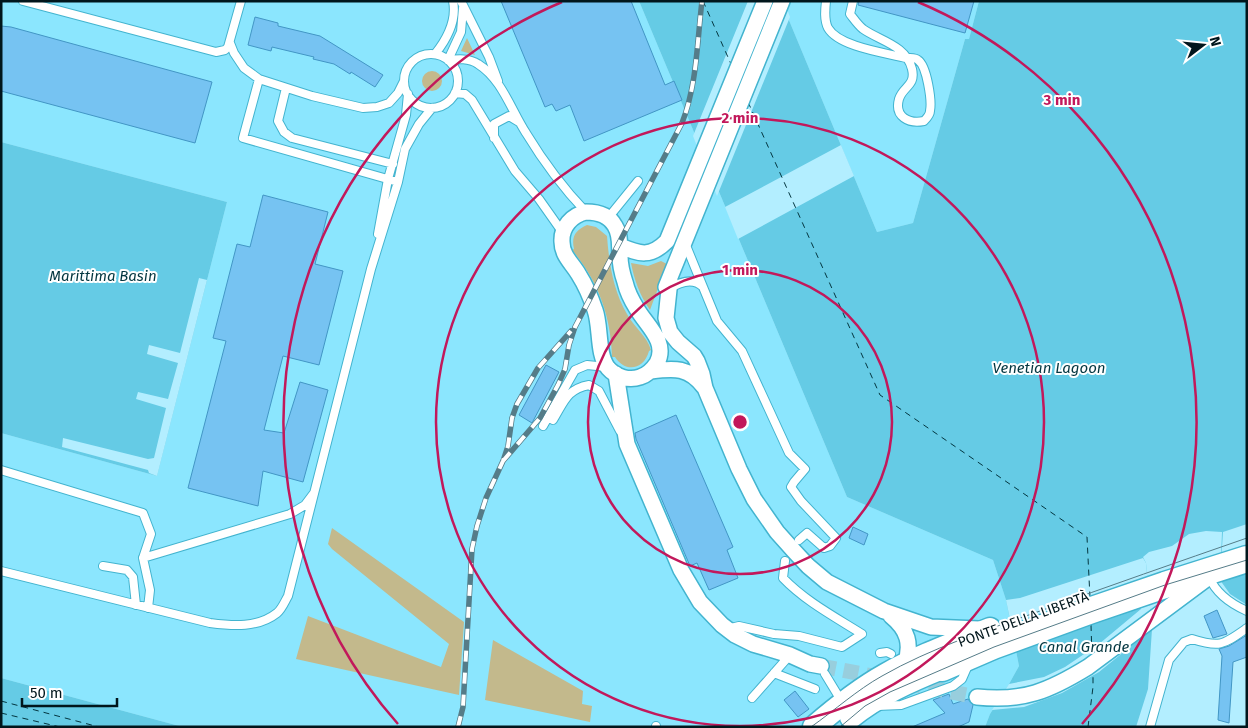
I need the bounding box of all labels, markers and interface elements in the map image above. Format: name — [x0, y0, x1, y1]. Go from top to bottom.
north arrow — [1178, 20, 1228, 70]
text: N — [1206, 35, 1224, 48]
text: 3 min — [1043, 91, 1080, 109]
text: 2 min — [722, 109, 758, 127]
text: 1 min — [722, 261, 758, 279]
water label: Marittima Basin — [49, 267, 157, 285]
water label: Venetian Lagoon — [993, 359, 1106, 377]
centre of rings — [731, 413, 749, 431]
street label: PONTE DELLA LIBERTÀ — [955, 587, 1091, 651]
water label: Canal Grande — [1039, 638, 1129, 656]
scale bar — [22, 676, 118, 708]
text: 50 m — [30, 684, 63, 702]

